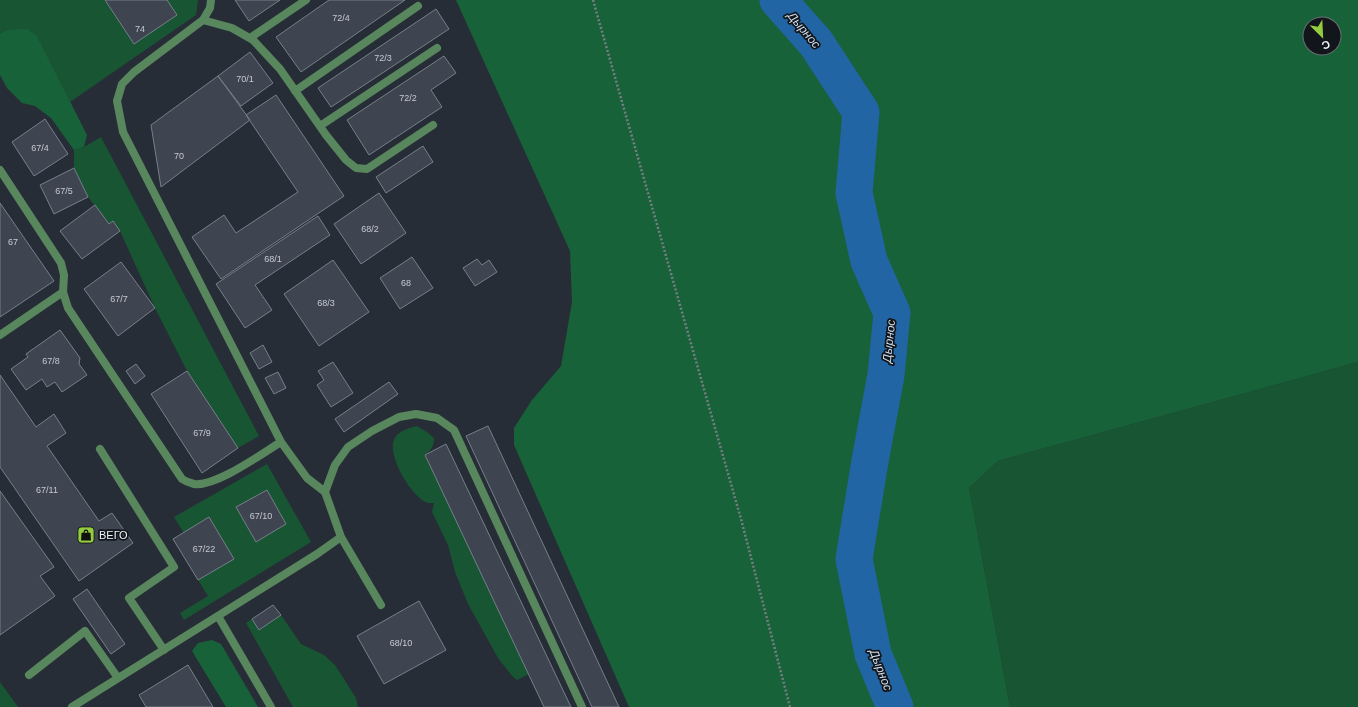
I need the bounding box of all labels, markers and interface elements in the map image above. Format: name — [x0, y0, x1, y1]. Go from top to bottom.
water label: Дырнос — [783, 7, 823, 51]
house number: 72/4 — [332, 13, 350, 23]
north arrow — [1302, 16, 1342, 56]
house number: 74 — [135, 24, 145, 34]
text: С — [1320, 38, 1332, 52]
house number: 72/3 — [374, 53, 392, 63]
house number: 70/1 — [236, 74, 254, 84]
house number: 72/2 — [399, 93, 417, 103]
house number: 67/4 — [31, 143, 49, 153]
house number: 70 — [174, 151, 184, 161]
house number: 67/5 — [55, 186, 73, 196]
house number: 68/2 — [361, 224, 379, 234]
house number: 67 — [8, 237, 18, 247]
house number: 68/1 — [264, 254, 282, 264]
house number: 68 — [401, 278, 411, 288]
house number: 67/7 — [110, 294, 128, 304]
house number: 68/3 — [317, 298, 335, 308]
water label: Дырнос — [880, 319, 898, 365]
house number: 67/8 — [42, 356, 60, 366]
house number: 67/9 — [193, 428, 211, 438]
house number: 67/11 — [36, 485, 58, 495]
house number: 67/10 — [250, 511, 272, 521]
shop icon: ВЕГО — [76, 525, 96, 545]
place label: ВЕГО — [99, 529, 128, 541]
house number: 67/22 — [193, 544, 215, 554]
house number: 68/10 — [390, 638, 412, 648]
water label: Дырнос — [866, 645, 895, 693]

